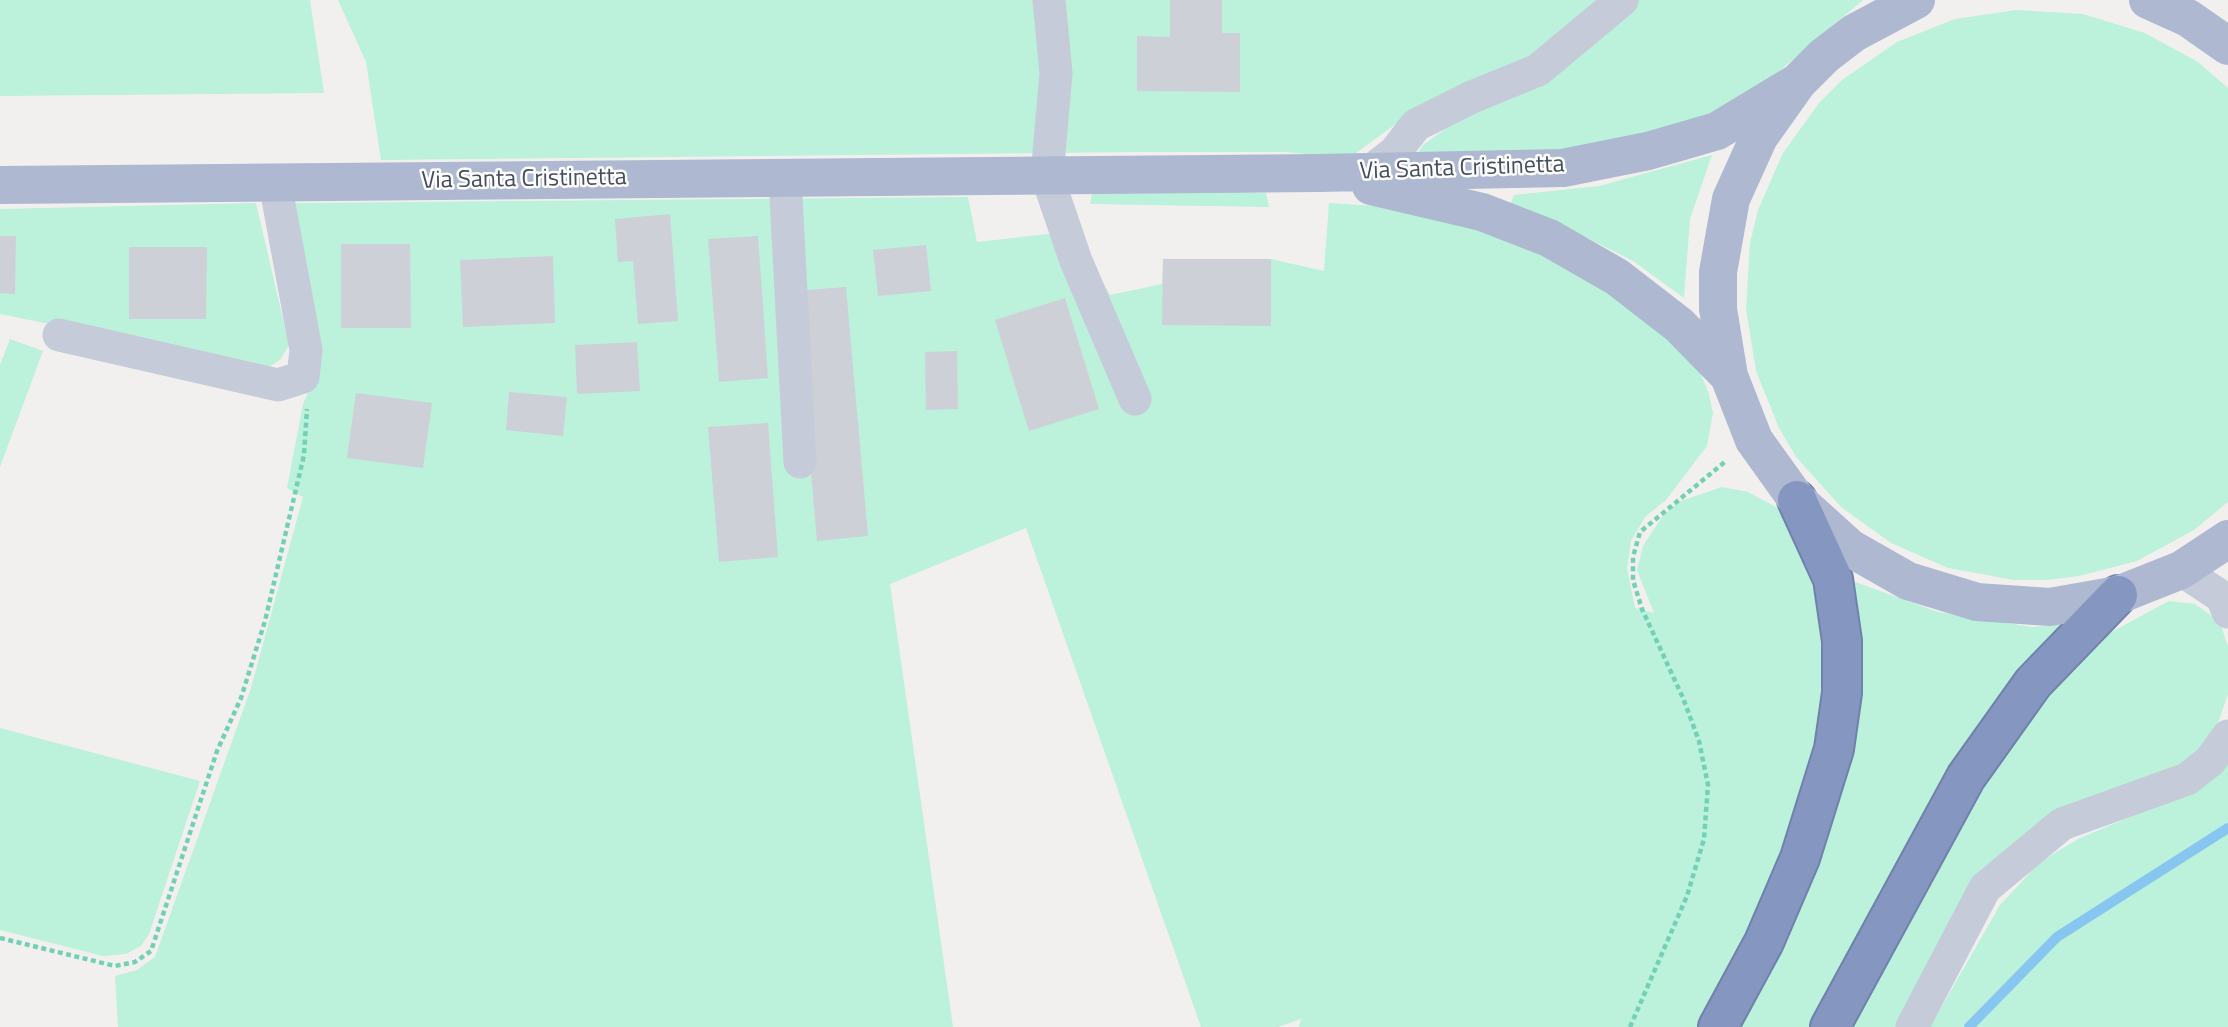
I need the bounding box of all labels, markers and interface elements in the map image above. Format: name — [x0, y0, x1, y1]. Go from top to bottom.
street label: Via Santa Cristinetta — [1359, 151, 1565, 187]
street label: Via Santa Cristinetta — [421, 164, 627, 196]

